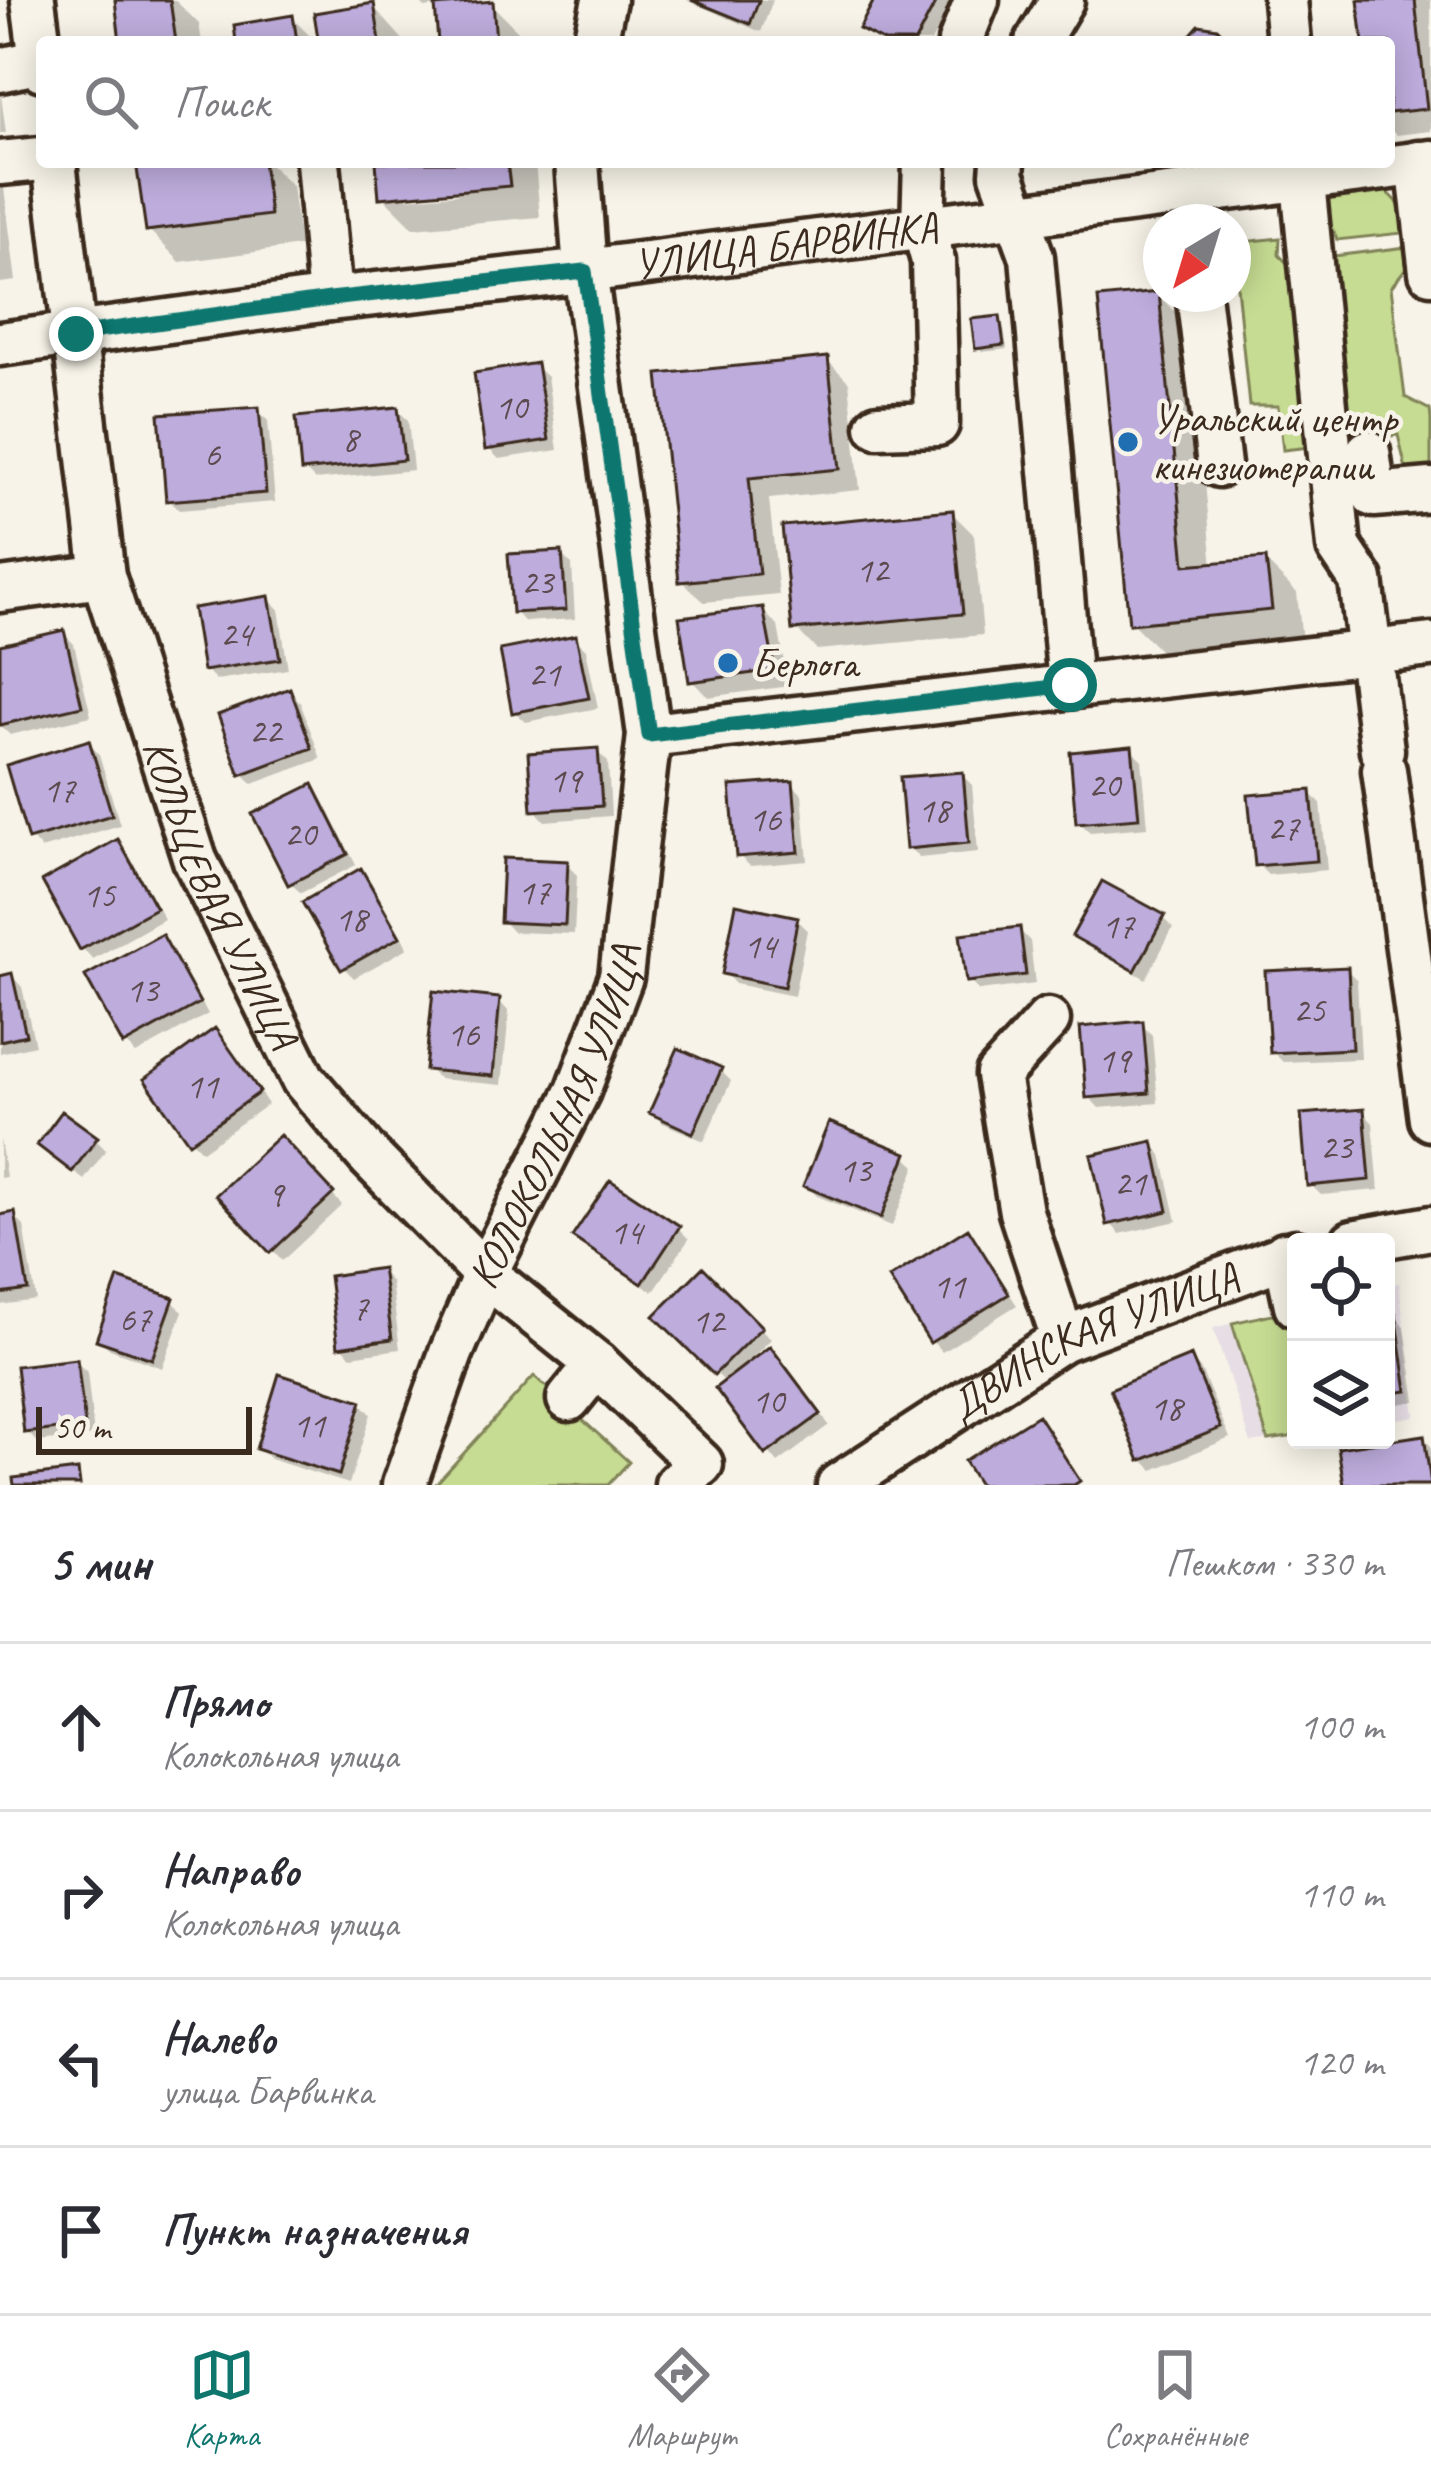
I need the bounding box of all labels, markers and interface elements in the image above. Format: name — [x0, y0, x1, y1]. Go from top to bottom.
search box — [36, 36, 1395, 168]
icon: search — [78, 69, 144, 135]
text: Поиск — [174, 74, 269, 131]
street label: УЛИЦА БАРВИНКА — [631, 199, 942, 291]
north arrow — [1143, 204, 1251, 312]
route end — [49, 307, 103, 361]
house number: 10 — [495, 384, 530, 430]
place label: Уральский центр кинезиотерапии — [1152, 392, 1399, 493]
house number: 8 — [342, 416, 362, 462]
marker: Уральский центр кинезиотерапии — [1115, 429, 1141, 455]
house number: 6 — [204, 431, 222, 477]
house number: 12 — [856, 547, 891, 593]
house number: 23 — [521, 559, 556, 605]
house number: 24 — [220, 611, 256, 657]
place label: Берлога — [752, 637, 861, 690]
marker: Берлога — [715, 650, 741, 676]
house number: 21 — [528, 651, 562, 697]
route start — [1043, 658, 1097, 712]
house number: 22 — [249, 708, 284, 754]
street label: КОЛЬЦЕВАЯ УЛИЦА — [131, 733, 311, 1059]
house number: 19 — [549, 757, 584, 803]
house number: 20 — [1088, 762, 1123, 808]
house number: 17 — [43, 767, 77, 813]
house number: 18 — [918, 787, 954, 833]
house number: 16 — [749, 796, 783, 842]
house number: 27 — [1267, 805, 1301, 851]
house number: 20 — [284, 811, 319, 857]
house number: 17 — [518, 869, 552, 915]
house number: 15 — [83, 872, 117, 918]
house number: 18 — [335, 896, 371, 942]
house number: 17 — [1102, 903, 1136, 949]
house number: 14 — [744, 923, 780, 969]
street label: КОЛОКОЛЬНАЯ УЛИЦА — [456, 942, 651, 1296]
house number: 13 — [126, 967, 161, 1013]
house number: 25 — [1293, 987, 1327, 1033]
house number: 16 — [447, 1011, 481, 1057]
house number: 19 — [1098, 1037, 1133, 1083]
house number: 11 — [186, 1063, 220, 1109]
house number: 23 — [1320, 1124, 1355, 1170]
house number: 13 — [839, 1147, 874, 1193]
house number: 21 — [1114, 1160, 1148, 1206]
house number: 9 — [267, 1171, 286, 1217]
house number: 14 — [610, 1209, 646, 1255]
map controls — [1287, 1233, 1395, 1449]
button: locate — [1287, 1233, 1395, 1341]
street label: ДВИНСКАЯ УЛИЦА — [938, 1249, 1246, 1433]
house number: 11 — [933, 1263, 967, 1309]
house number: 7 — [352, 1285, 370, 1331]
house number: 67 — [119, 1296, 153, 1342]
house number: 12 — [692, 1298, 727, 1344]
button: layers — [1287, 1341, 1395, 1449]
house number: 10 — [752, 1378, 787, 1424]
house number: 18 — [1150, 1385, 1186, 1431]
scale bar — [36, 1401, 252, 1454]
house number: 11 — [293, 1402, 327, 1448]
text: 50 m — [54, 1407, 110, 1449]
text: 5 мин — [48, 1531, 151, 1595]
text: Пешком · 330 m — [1165, 1539, 1383, 1588]
text: Прямо — [162, 1674, 269, 1731]
icon: ahead — [48, 1694, 114, 1760]
text: 100 m — [1299, 1702, 1383, 1751]
text: Колокольная улица — [162, 1731, 399, 1780]
text: Направо — [162, 1842, 300, 1899]
icon: right — [48, 1862, 114, 1928]
text: 110 m — [1299, 1870, 1383, 1919]
text: Колокольная улица — [162, 1899, 399, 1948]
text: Налево — [162, 2010, 276, 2067]
icon: left — [48, 2030, 114, 2096]
text: 120 m — [1299, 2038, 1383, 2087]
text: улица Барвинка — [162, 2067, 373, 2116]
icon: arrive — [48, 2198, 114, 2264]
text: Пункт назначения — [162, 2202, 467, 2259]
tab: Карта — [184, 2342, 259, 2456]
tab: Маршрут — [627, 2342, 736, 2456]
tab: Сохранённые — [1104, 2342, 1247, 2456]

